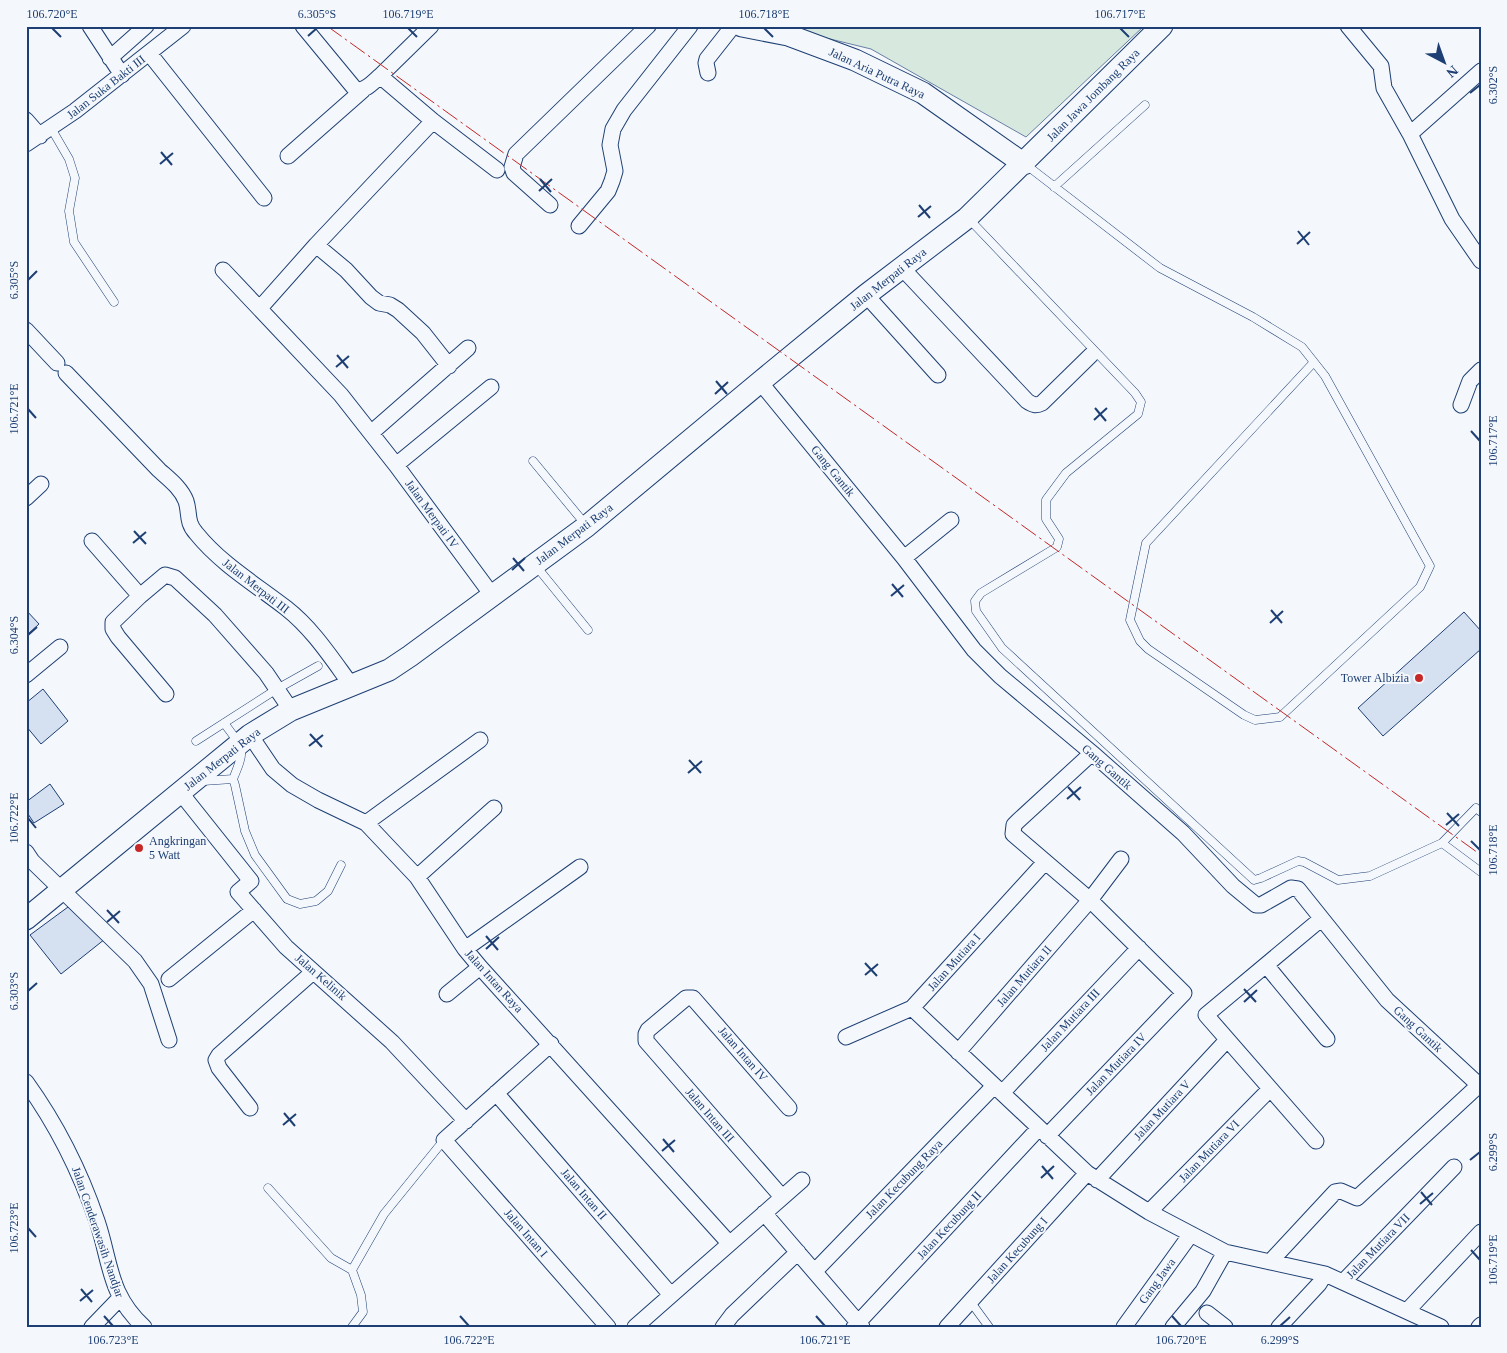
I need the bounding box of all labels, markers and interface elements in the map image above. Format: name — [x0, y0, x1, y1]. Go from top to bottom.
text: 106.720°E — [26, 7, 78, 21]
text: 6.305°S — [298, 7, 336, 21]
text: 106.719°E — [382, 7, 434, 21]
text: 106.718°E — [738, 7, 790, 21]
text: 106.717°E — [1094, 7, 1146, 21]
north arrow — [1420, 38, 1470, 88]
street label: Jalan Aria Putra Raya — [827, 45, 928, 102]
street label: Jalan Jawa Jombang Raya — [1044, 45, 1143, 144]
street label: Jalan Suka Bakti III — [64, 52, 148, 122]
text: N — [1443, 62, 1461, 80]
text: 6.302°S — [1486, 66, 1500, 104]
street label: Jalan Merpati Raya — [847, 244, 930, 313]
text: 6.305°S — [7, 261, 21, 299]
text: 106.721°E — [7, 383, 21, 435]
text: 106.717°E — [1486, 415, 1500, 467]
street label: Gang Gantik — [808, 443, 858, 499]
street label: Jalan Merpati IV — [402, 477, 462, 551]
street label: Jalan Merpati Raya — [533, 500, 616, 568]
street label: Jalan Merpati III — [220, 556, 292, 616]
text: 6.304°S — [7, 616, 21, 654]
place label: Tower Albizia — [1341, 671, 1410, 685]
marker: Tower Albizia — [1413, 672, 1425, 684]
street label: Jalan Merpati Raya — [181, 724, 264, 793]
street label: Gang Gantik — [1079, 741, 1135, 793]
text: 106.722°E — [7, 792, 21, 844]
text: 106.718°E — [1486, 824, 1500, 876]
place label: Angkringan 5 Watt — [149, 834, 206, 862]
marker: Angkringan 5 Watt — [133, 842, 145, 854]
street label: Jalan Mutiara I — [924, 930, 984, 994]
street label: Jalan Mutiara II — [994, 942, 1054, 1010]
street label: Jalan Intan Raya — [462, 947, 526, 1016]
street label: Jalan Kelinik — [292, 951, 350, 1003]
text: 6.303°S — [7, 972, 21, 1010]
street label: Jalan Mutiara III — [1037, 986, 1103, 1054]
street label: Gang Gantik — [1391, 1003, 1445, 1055]
street label: Jalan Intan IV — [715, 1024, 771, 1084]
street label: Jalan Mutiara IV — [1083, 1030, 1150, 1098]
street label: Jalan Mutiara V — [1131, 1077, 1194, 1143]
street label: Jalan Intan III — [683, 1085, 737, 1145]
street label: Jalan Mutiara VI — [1176, 1117, 1242, 1185]
text: 6.299°S — [1486, 1133, 1500, 1171]
street label: Jalan Kecubung Raya — [863, 1136, 946, 1221]
street label: Jalan Cenderawasih Nandjar — [69, 1165, 127, 1299]
street label: Jalan Intan II — [558, 1166, 610, 1222]
street label: Jalan Kecubung II — [914, 1188, 984, 1262]
text: 106.723°E — [7, 1202, 21, 1254]
street label: Jalan Intan I — [501, 1206, 551, 1260]
street label: Jalan Mutiara VII — [1343, 1211, 1413, 1281]
street label: Jalan Kecubung I — [984, 1214, 1050, 1286]
text: 106.719°E — [1486, 1234, 1500, 1286]
street label: Gang Jawa — [1136, 1255, 1179, 1307]
text: 106.723°E — [87, 1333, 139, 1347]
text: 106.722°E — [443, 1333, 495, 1347]
text: 106.721°E — [799, 1333, 851, 1347]
text: 106.720°E — [1155, 1333, 1207, 1347]
text: 6.299°S — [1261, 1333, 1299, 1347]

